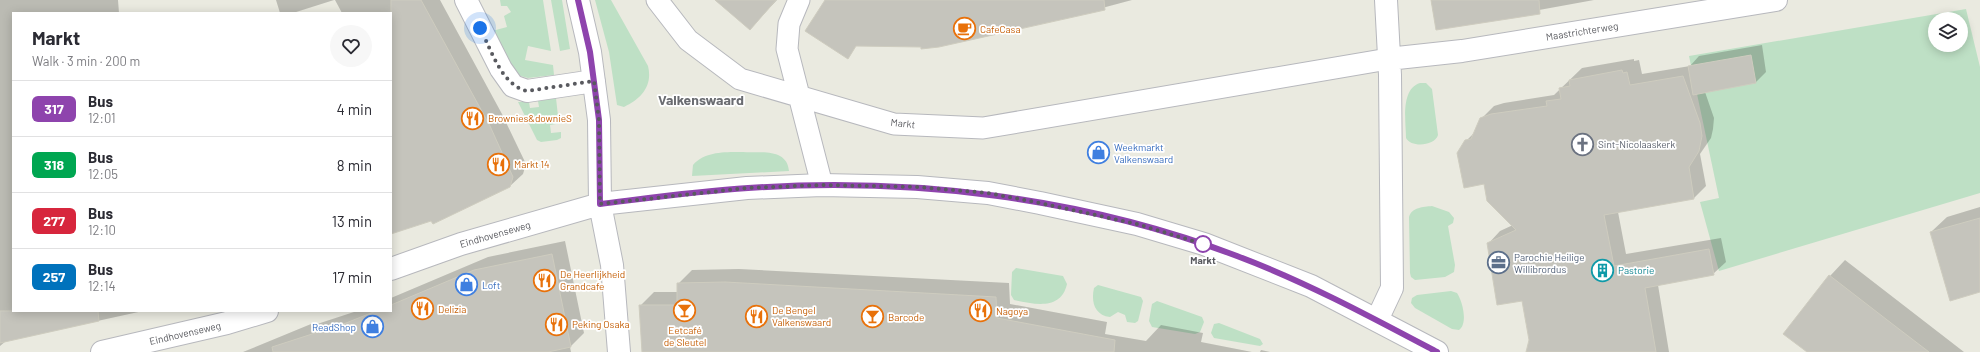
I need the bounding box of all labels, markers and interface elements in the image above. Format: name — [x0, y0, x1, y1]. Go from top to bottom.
map controls — [1928, 12, 1968, 52]
button: layers — [1928, 12, 1968, 52]
cafe icon: CafeCasa — [952, 16, 978, 42]
your location — [470, 18, 490, 38]
street label: Maastrichterweg — [1545, 19, 1619, 43]
place label: CafeCasa — [980, 23, 1021, 35]
button: heart — [330, 25, 372, 67]
text: Markt — [32, 26, 80, 49]
text: Walk · 3 min · 200 m — [32, 53, 140, 69]
district label: Valkenswaard — [658, 91, 744, 108]
text: Bus — [88, 92, 113, 110]
text: 317 — [44, 100, 64, 117]
text: 4 min — [336, 100, 372, 118]
restaurant icon: Brownies&downieS — [459, 105, 485, 131]
text: 12:01 — [88, 110, 115, 126]
place label: Brownies&downieS — [488, 112, 572, 124]
street label: Markt — [890, 116, 916, 130]
church icon: Sint-Nicolaaskerk — [1569, 131, 1595, 157]
place label: Sint-Nicolaaskerk — [1598, 138, 1675, 150]
shop icon: Weekmarkt Valkenswaard — [1086, 140, 1112, 166]
place label: Weekmarkt Valkenswaard — [1114, 141, 1173, 165]
text: Bus — [88, 148, 113, 166]
restaurant icon: Markt 14 — [486, 151, 512, 177]
text: 318 — [44, 156, 64, 173]
text: 8 min — [337, 156, 372, 174]
place label: Markt 14 — [514, 158, 550, 170]
text: 12:05 — [88, 166, 118, 182]
text: Bus — [88, 204, 113, 222]
text: 277 — [43, 212, 65, 229]
text: 13 min — [332, 212, 372, 230]
street label: Eindhovenseweg — [458, 218, 532, 250]
text: 12:10 — [88, 222, 116, 238]
marker: Markt — [1194, 235, 1212, 253]
office icon: Parochie Heilige Willibrordus — [1486, 250, 1512, 276]
place label: Parochie Heilige Willibrordus — [1514, 251, 1584, 275]
place label: Markt — [1190, 254, 1216, 266]
building icon: Pastorie — [1589, 257, 1615, 283]
text: Bus — [88, 260, 113, 278]
place label: Pastorie — [1618, 264, 1654, 276]
restaurant icon: De Heerlijkheid Grandcafe — [532, 267, 558, 293]
text: 257 — [43, 268, 65, 285]
text: 17 min — [332, 268, 372, 286]
place label: De Heerlijkheid Grandcafe — [560, 268, 625, 292]
shop icon: Loft — [454, 272, 480, 298]
text: 12:14 — [88, 278, 116, 294]
place label: Loft — [482, 279, 501, 291]
restaurant icon: Delizia — [409, 296, 435, 322]
bar icon: Eetcafé de Sleutel — [672, 297, 698, 323]
restaurant icon: Nagoya — [967, 298, 993, 324]
place label: Delizia — [438, 303, 466, 315]
restaurant icon: De Bengel Valkenswaard — [744, 303, 770, 329]
place label: De Bengel Valkenswaard — [772, 304, 831, 328]
bar icon: Barcode — [859, 304, 885, 330]
place label: Nagoya — [996, 305, 1028, 317]
restaurant icon: Peking Osaka — [543, 311, 569, 337]
place label: Barcode — [888, 311, 924, 323]
shop icon: ReadShop — [359, 314, 385, 340]
place label: Peking Osaka — [572, 318, 630, 330]
street label: Eindhovenseweg — [148, 319, 222, 347]
place label: ReadShop — [312, 321, 356, 333]
place label: Eetcafé de Sleutel — [664, 324, 706, 348]

